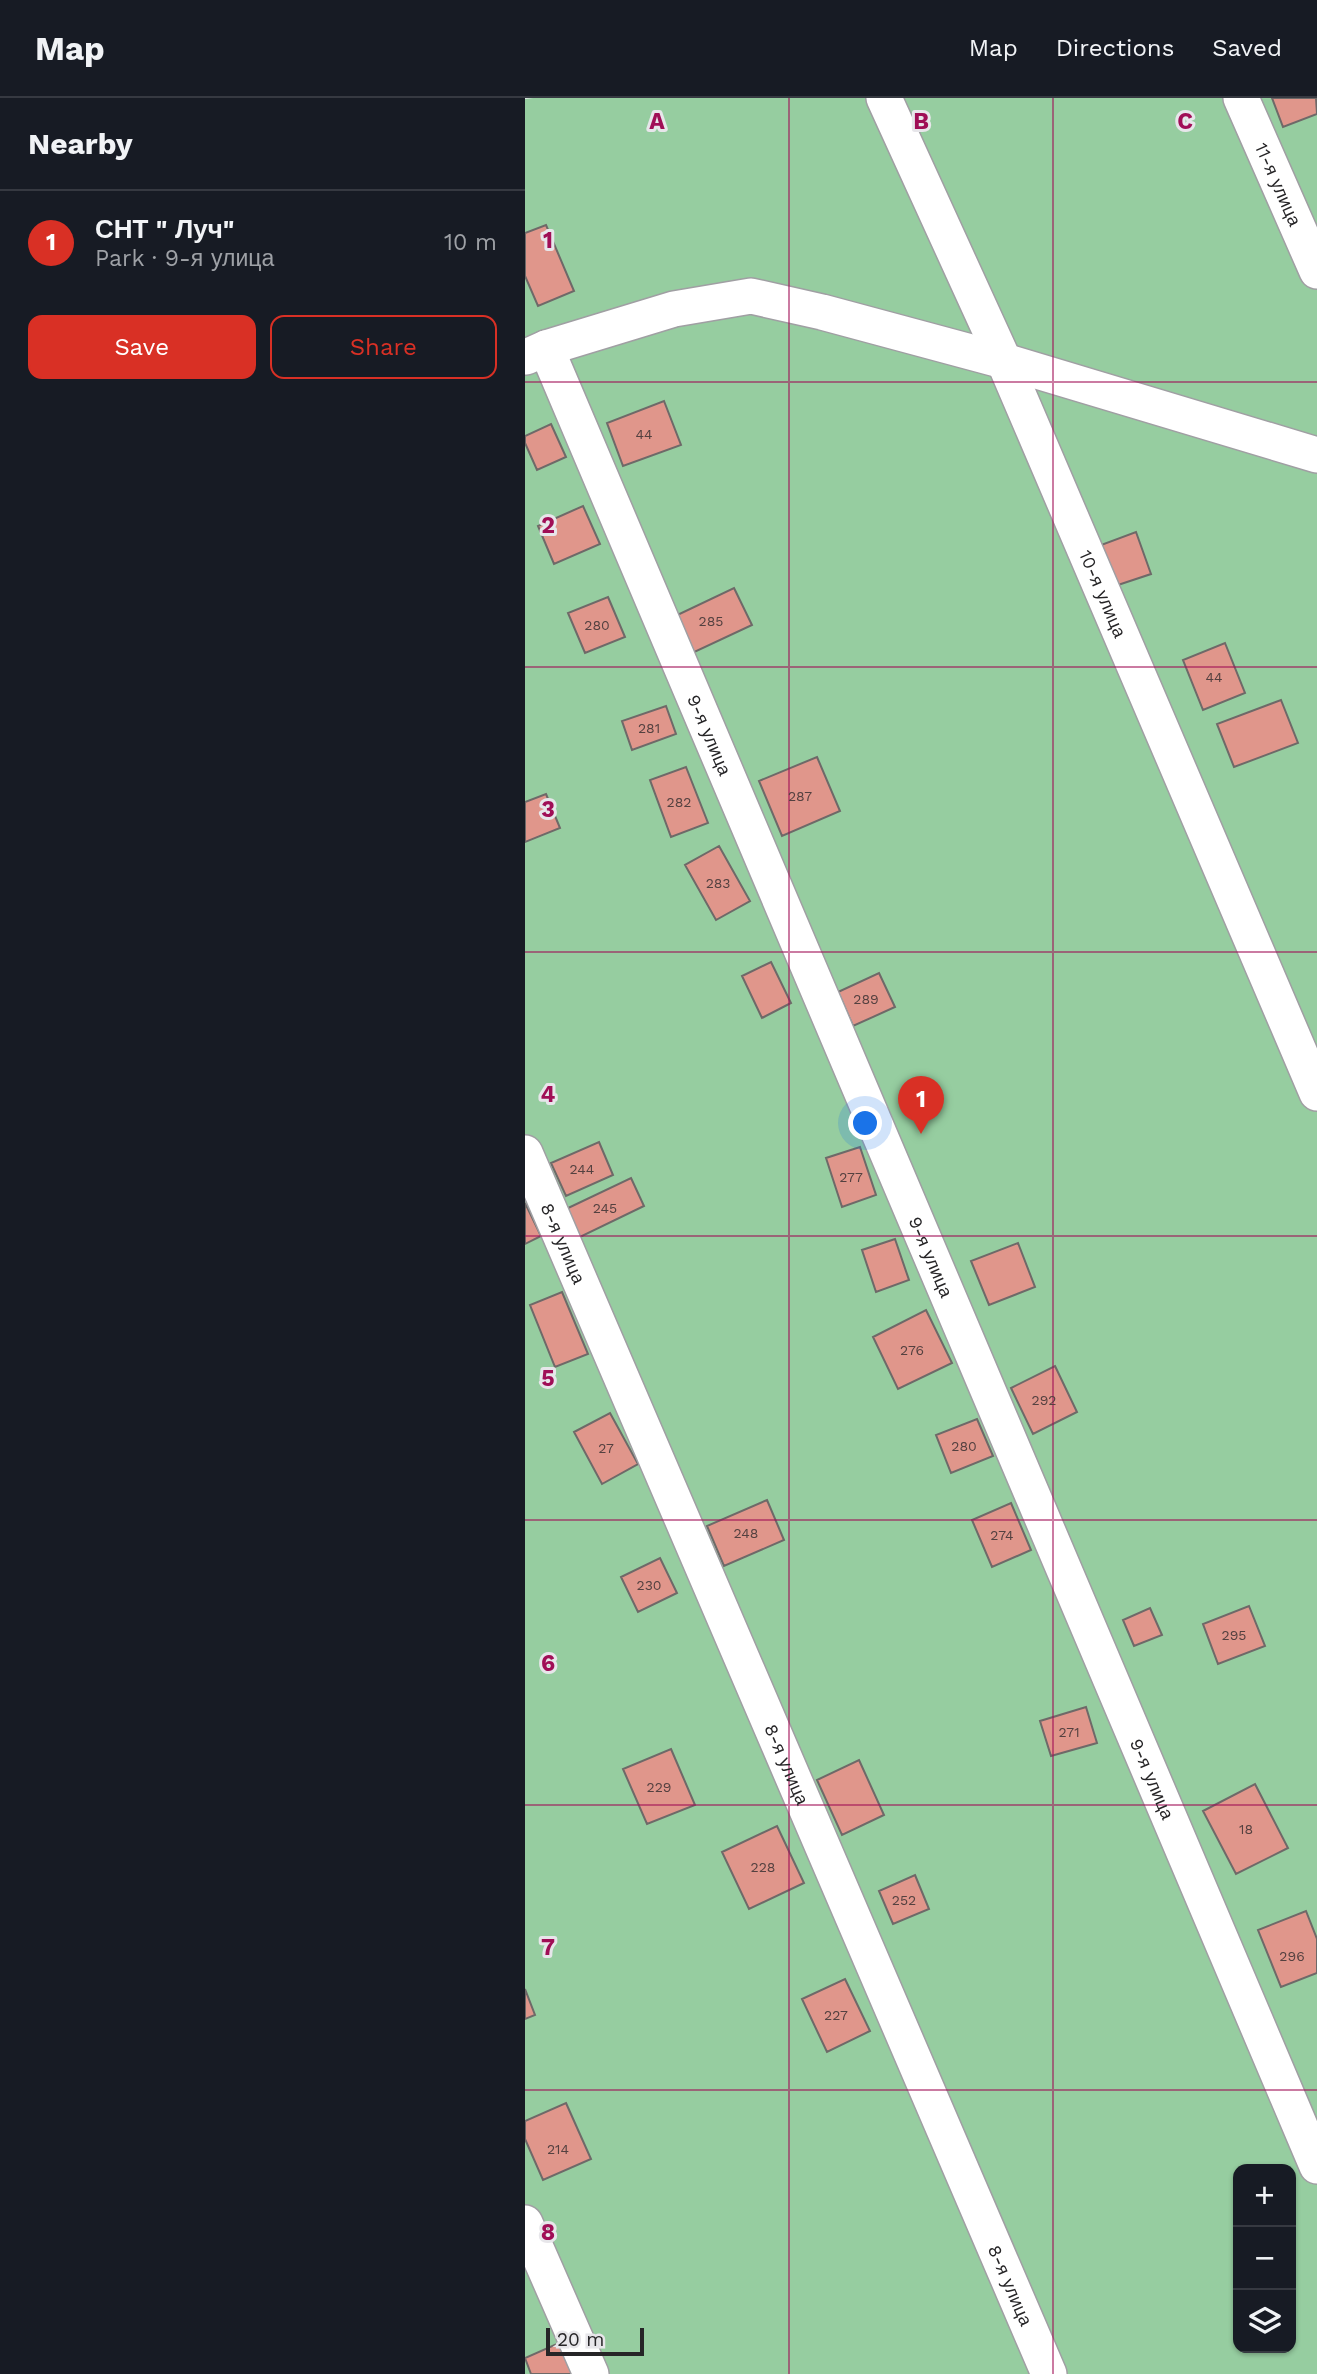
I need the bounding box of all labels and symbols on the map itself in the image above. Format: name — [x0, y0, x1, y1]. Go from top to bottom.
text: A — [649, 108, 665, 135]
text: B — [913, 108, 929, 135]
text: C — [1177, 108, 1193, 135]
street label: 11-я улица — [1251, 139, 1307, 230]
text: 1 — [543, 227, 553, 254]
house number: 44 — [635, 426, 653, 442]
text: 2 — [541, 512, 555, 539]
street label: 10-я улица — [1076, 547, 1132, 641]
house number: 285 — [699, 613, 723, 629]
house number: 280 — [584, 617, 610, 633]
house number: 44 — [1205, 669, 1223, 685]
street label: 9-я улица — [684, 691, 737, 779]
house number: 281 — [638, 720, 660, 736]
house number: 287 — [788, 788, 812, 804]
house number: 282 — [667, 794, 691, 810]
text: 3 — [541, 796, 555, 823]
house number: 283 — [706, 875, 730, 891]
house number: 289 — [853, 991, 879, 1007]
pin: 1 — [898, 1076, 944, 1134]
text: 4 — [541, 1081, 556, 1108]
your location — [848, 1106, 882, 1140]
house number: 244 — [570, 1161, 594, 1177]
house number: 277 — [839, 1169, 863, 1185]
street label: 8-я улица — [537, 1200, 591, 1287]
house number: 245 — [593, 1200, 617, 1216]
street label: 9-я улица — [905, 1213, 958, 1301]
house number: 276 — [900, 1342, 924, 1358]
text: 5 — [541, 1365, 555, 1392]
house number: 292 — [1032, 1392, 1056, 1408]
house number: 280 — [951, 1438, 977, 1454]
house number: 27 — [598, 1440, 614, 1456]
house number: 248 — [734, 1525, 758, 1541]
house number: 274 — [990, 1527, 1014, 1543]
house number: 230 — [636, 1577, 662, 1593]
house number: 295 — [1222, 1627, 1246, 1643]
text: 6 — [541, 1650, 555, 1677]
street label: 8-я улица — [761, 1721, 814, 1809]
house number: 271 — [1058, 1724, 1080, 1740]
street label: 9-я улица — [1126, 1735, 1180, 1823]
house number: 229 — [647, 1779, 671, 1795]
house number: 18 — [1239, 1821, 1253, 1837]
house number: 228 — [751, 1859, 775, 1875]
house number: 252 — [892, 1892, 916, 1908]
text: 7 — [541, 1934, 555, 1961]
house number: 296 — [1279, 1948, 1305, 1964]
house number: 227 — [824, 2007, 848, 2023]
house number: 214 — [547, 2141, 569, 2157]
text: 8 — [541, 2219, 555, 2246]
street label: 8-я улица — [984, 2242, 1038, 2330]
scale bar — [546, 2325, 644, 2357]

